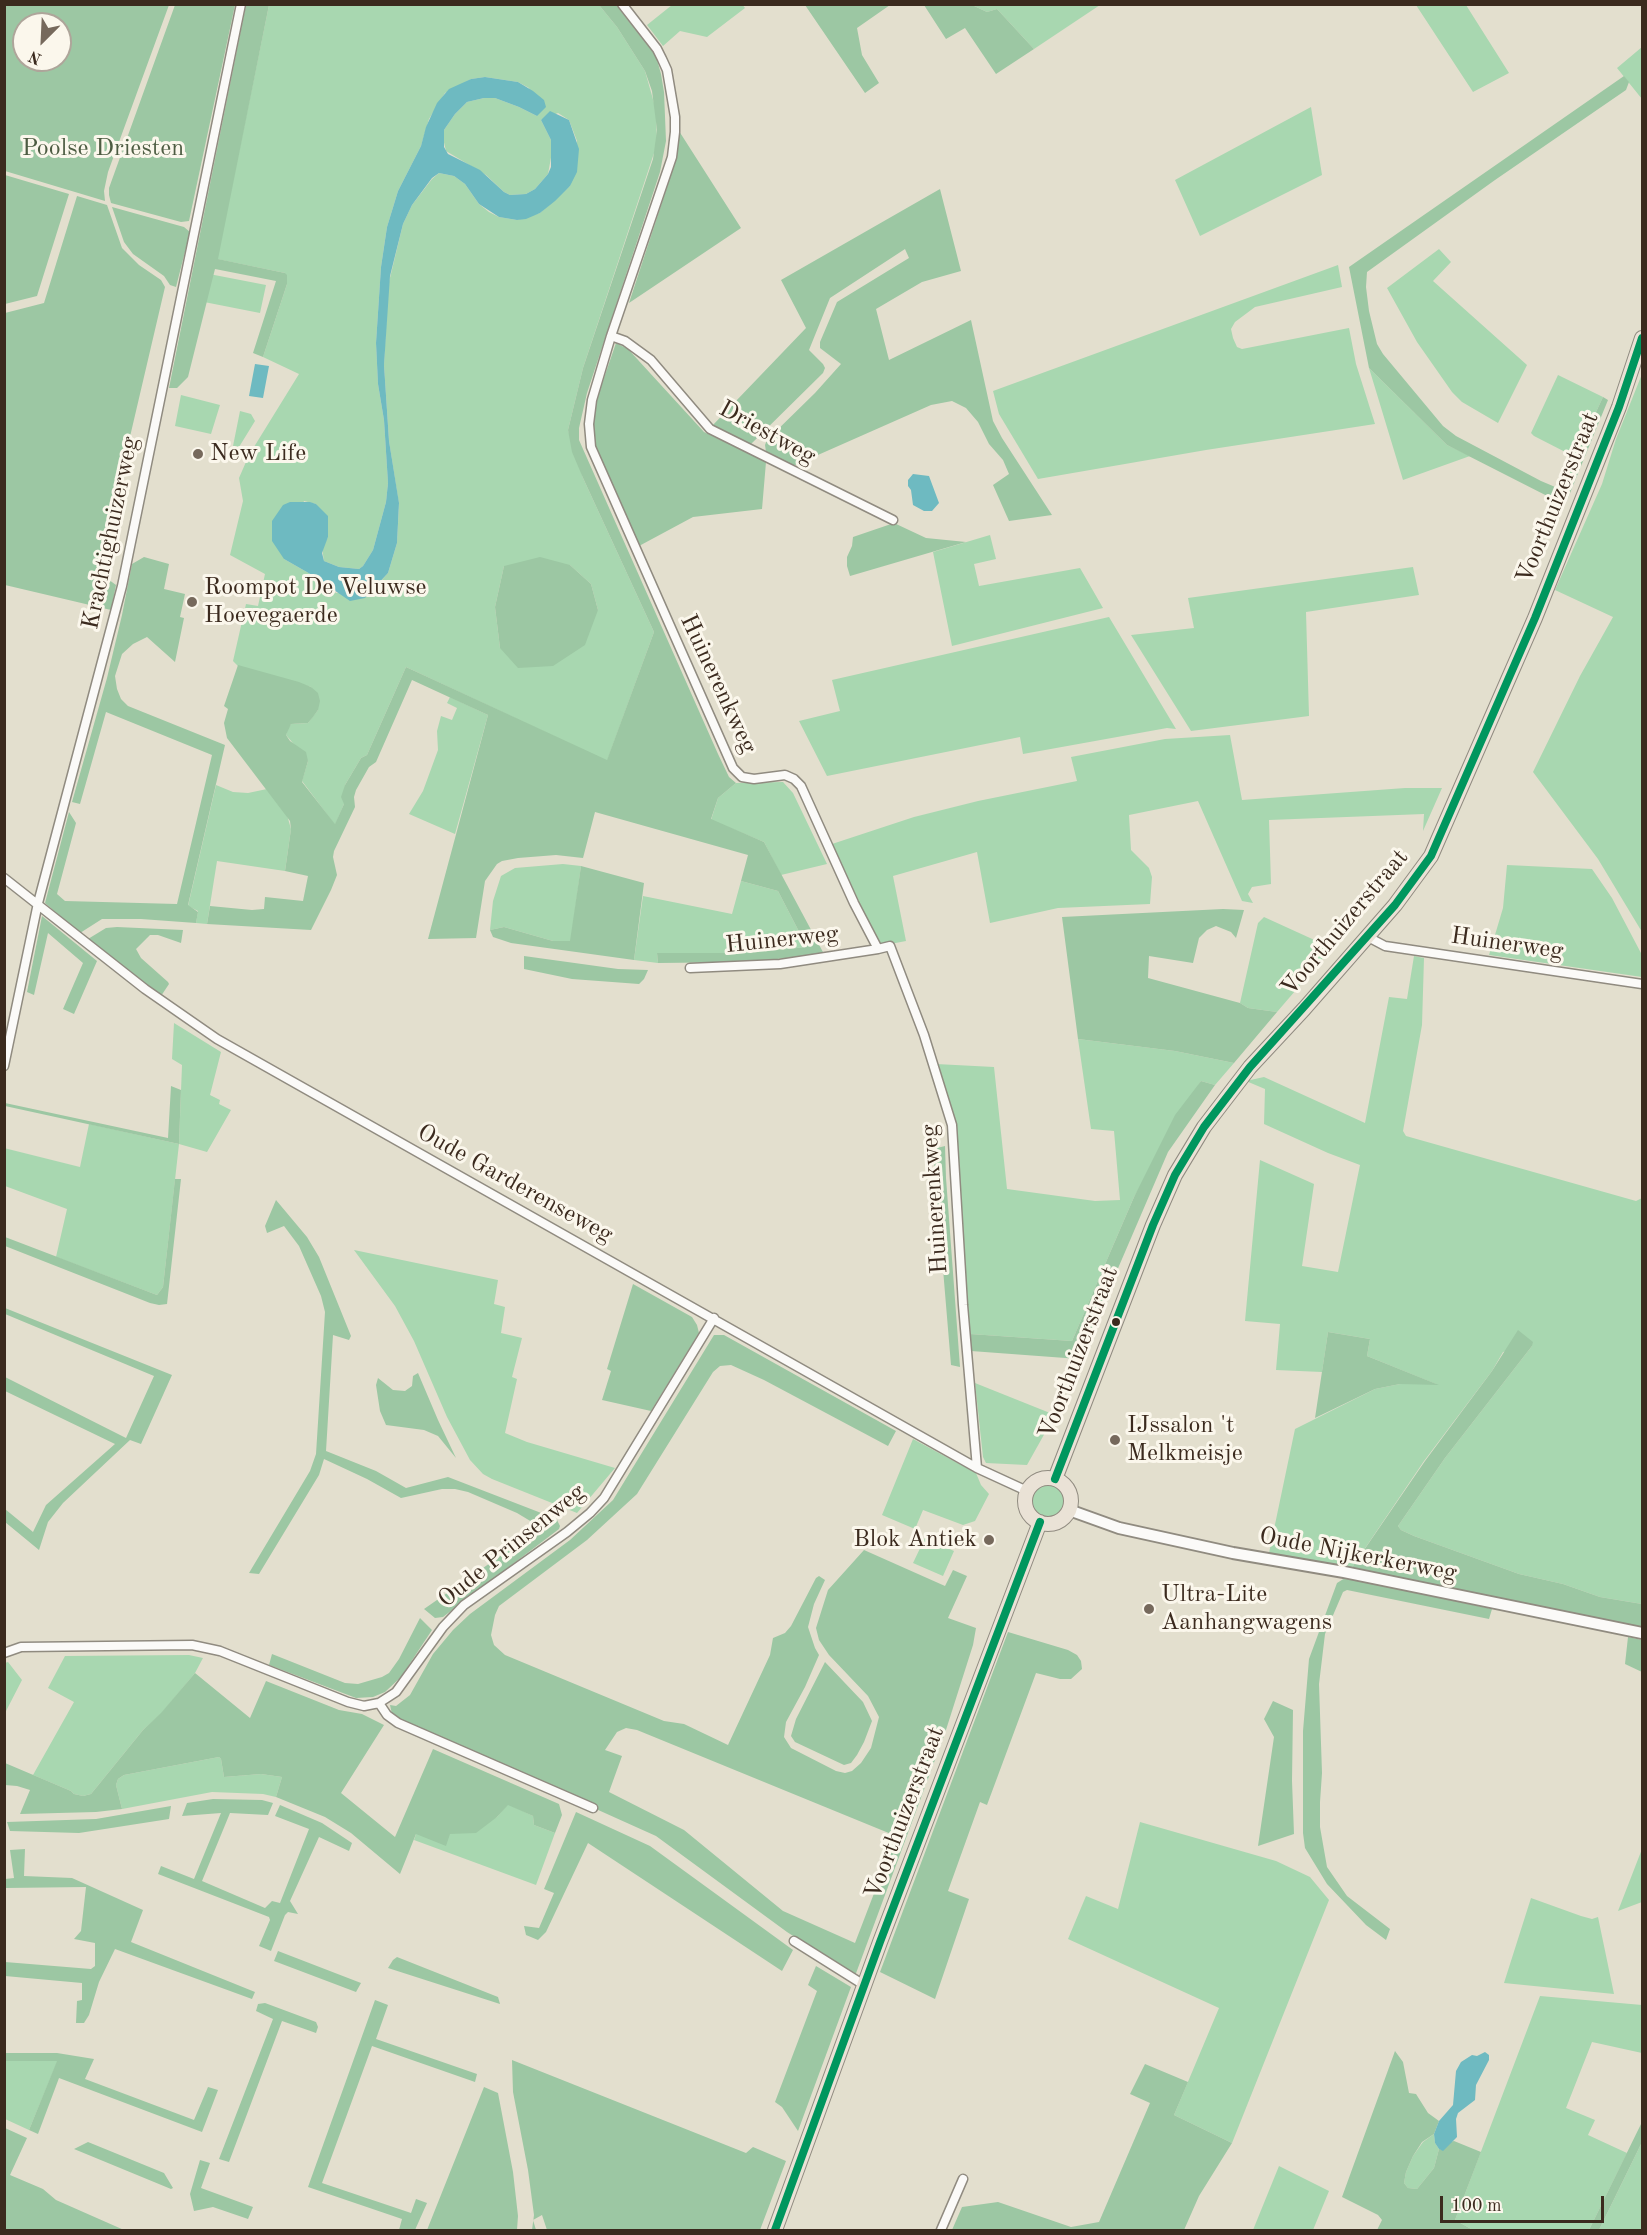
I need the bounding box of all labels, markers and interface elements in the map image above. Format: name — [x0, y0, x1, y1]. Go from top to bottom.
north arrow — [12, 12, 72, 72]
text: N — [27, 47, 44, 66]
park label: Poolse Driesten — [22, 135, 184, 163]
street label: Driestweg — [714, 395, 820, 471]
street label: Voorthuizerstraat — [1510, 408, 1606, 588]
street label: Krachtighuizerweg — [76, 434, 146, 632]
place label: New Life — [210, 440, 306, 468]
marker: New Life — [191, 447, 205, 461]
place label: Roompot De Veluwse Hoevegaerde — [204, 574, 427, 630]
marker: Roompot De Veluwse Hoevegaerde — [185, 595, 199, 609]
street label: Huinerenkweg — [673, 610, 763, 758]
street label: Voorthuizerstraat — [1275, 844, 1415, 1002]
street label: Huinerweg — [724, 920, 840, 960]
street label: Huinerweg — [1449, 922, 1565, 966]
street label: Oude Garderenseweg — [412, 1118, 618, 1250]
street label: Huinerenkweg — [915, 1123, 955, 1275]
street label: Voorthuizerstraat — [1033, 1262, 1125, 1444]
unlabelled marker — [1110, 1316, 1122, 1328]
place label: IJssalon 't Melkmeisje — [1127, 1412, 1243, 1468]
marker: IJssalon 't Melkmeisje — [1108, 1433, 1122, 1447]
street label: Oude Prinsenweg — [432, 1478, 592, 1614]
street label: Oude Nijkerkerweg — [1257, 1522, 1459, 1588]
place label: Blok Antiek — [853, 1526, 977, 1554]
marker: Blok Antiek — [982, 1533, 996, 1547]
place label: Ultra-Lite Aanhangwagens — [1161, 1581, 1332, 1637]
marker: Ultra-Lite Aanhangwagens — [1142, 1602, 1156, 1616]
street label: Voorthuizerstraat — [859, 1722, 951, 1904]
scale bar — [1443, 2184, 1606, 2222]
text: 100 m — [1451, 2197, 1502, 2215]

